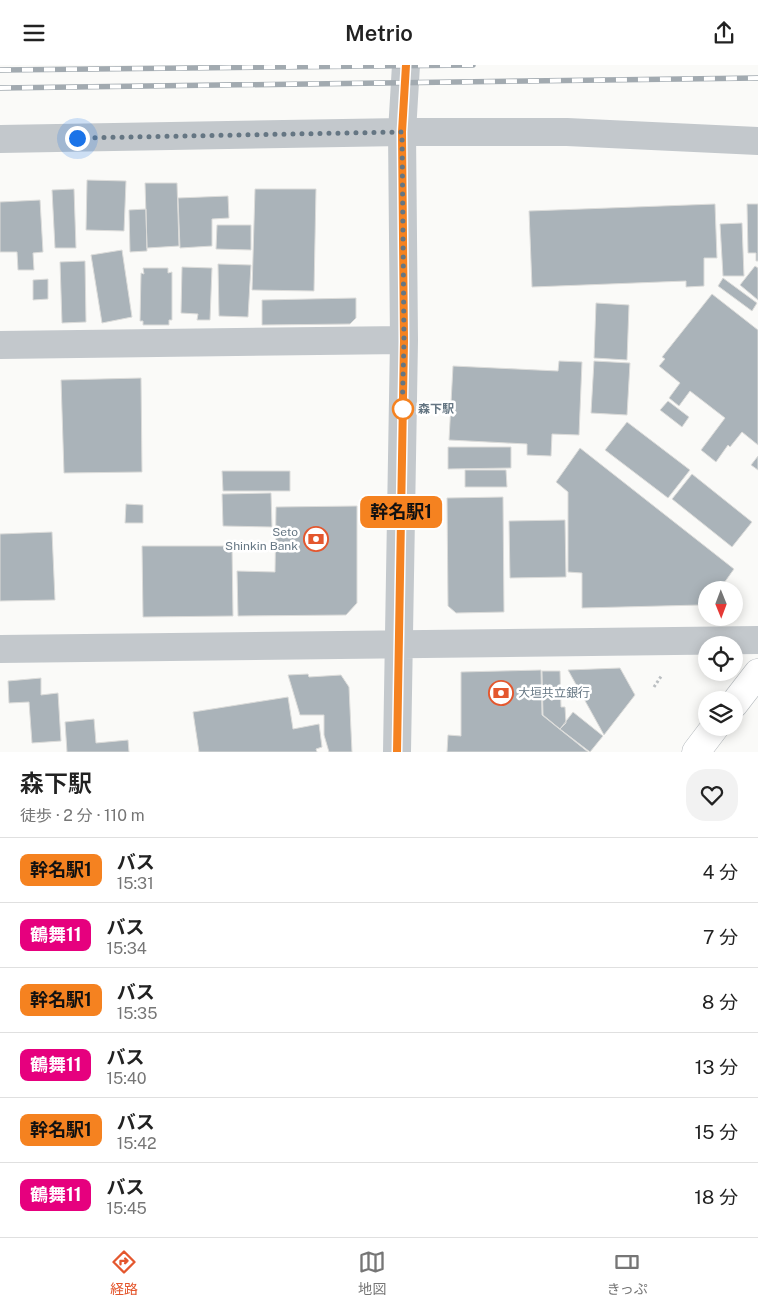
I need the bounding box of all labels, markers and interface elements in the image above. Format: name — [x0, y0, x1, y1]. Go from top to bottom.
icon: menu — [20, 19, 48, 47]
icon: share — [710, 19, 738, 47]
text: Metrio — [345, 20, 413, 46]
your location — [65, 126, 90, 151]
marker: 森下駅 — [392, 398, 414, 420]
place label: 森下駅 — [418, 402, 454, 416]
line badge: 幹名駅1 — [366, 496, 436, 528]
text: 幹名駅1 — [370, 501, 432, 522]
place label: Seto Shinkin Bank — [225, 525, 298, 553]
bank icon: Seto Shinkin Bank — [303, 526, 329, 552]
north arrow — [698, 581, 742, 626]
map controls — [698, 581, 743, 736]
button: locate — [698, 636, 743, 681]
bank icon: 大垣共立銀行 — [488, 680, 514, 706]
place label: 大垣共立銀行 — [518, 686, 590, 700]
button: layers — [698, 691, 743, 736]
text: 森下駅 — [20, 769, 92, 797]
button: heart — [686, 769, 738, 821]
text: 徒歩 · 2 分 · 110 m — [20, 806, 145, 825]
text: バス — [117, 851, 155, 873]
text: 幹名駅1 — [30, 859, 92, 880]
text: 4 分 — [702, 861, 738, 883]
text: 15:31 — [117, 874, 154, 893]
text: バス — [106, 916, 144, 938]
text: 鶴舞11 — [30, 924, 81, 945]
text: 7 分 — [703, 926, 738, 948]
text: 15:34 — [106, 939, 147, 958]
text: バス — [117, 981, 155, 1003]
text: 幹名駅1 — [30, 989, 92, 1010]
text: 8 分 — [702, 991, 738, 1013]
text: 15:35 — [117, 1004, 157, 1023]
text: バス — [106, 1046, 144, 1068]
text: 鶴舞11 — [30, 1054, 81, 1075]
text: 13 分 — [695, 1056, 738, 1078]
text: 15:40 — [106, 1069, 147, 1088]
text: バス — [117, 1111, 155, 1133]
text: 幹名駅1 — [30, 1119, 92, 1140]
text: 15 分 — [694, 1121, 738, 1143]
text: 15:42 — [117, 1134, 157, 1153]
text: バス — [106, 1176, 144, 1198]
text: 鶴舞11 — [30, 1184, 81, 1205]
text: 18 分 — [694, 1186, 738, 1208]
text: 15:45 — [106, 1199, 147, 1218]
tab: 経路 — [110, 1248, 138, 1298]
tab: 地図 — [358, 1248, 386, 1298]
tab: きっぷ — [606, 1248, 648, 1298]

